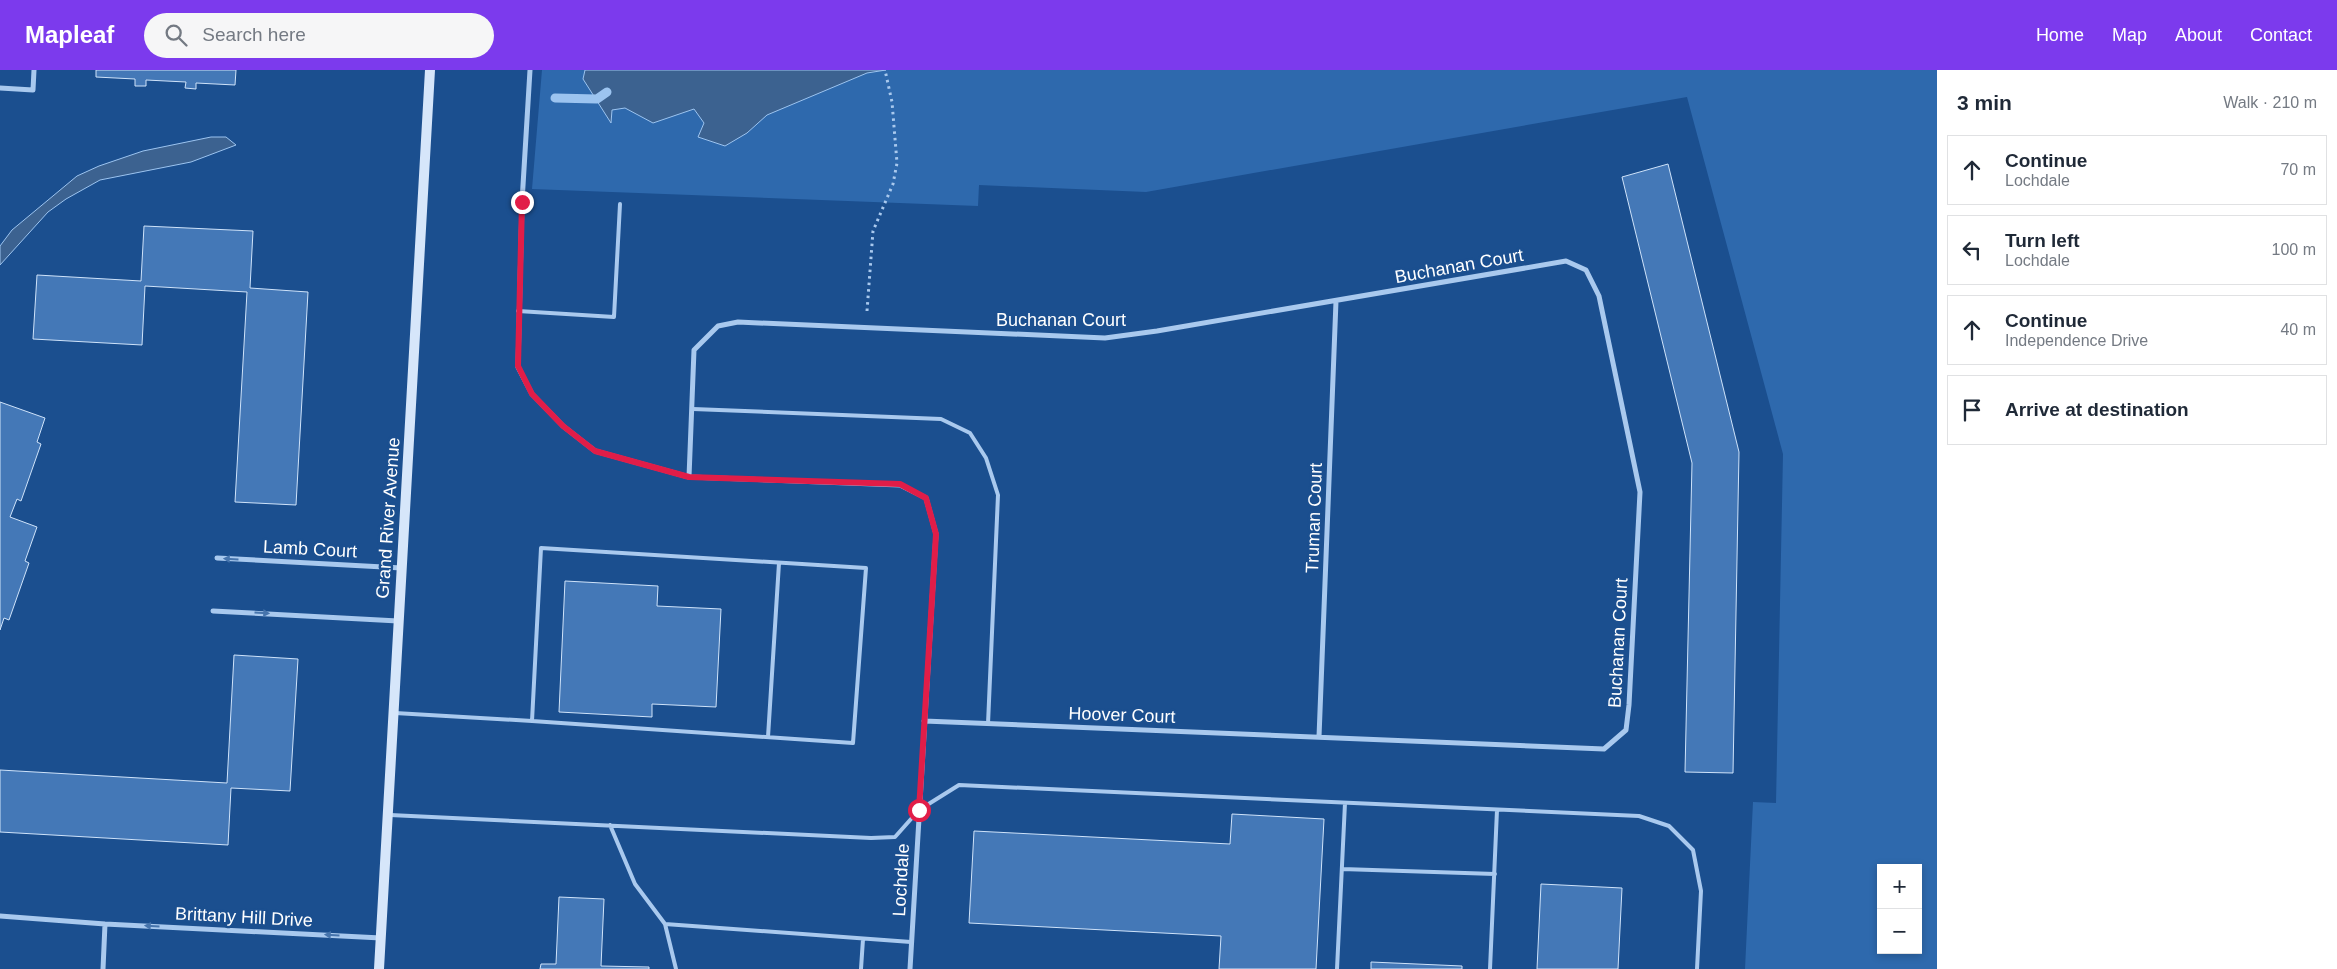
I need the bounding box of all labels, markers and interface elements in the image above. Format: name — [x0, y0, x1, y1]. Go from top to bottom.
search box — [144, 13, 494, 58]
text: Mapleaf — [25, 21, 114, 48]
icon: search — [162, 21, 190, 49]
text: Search here — [202, 24, 306, 45]
text: Home — [2036, 25, 2084, 45]
text: Map — [2112, 25, 2147, 45]
text: About — [2175, 25, 2222, 45]
text: Contact — [2250, 25, 2312, 45]
text: 3 min — [1957, 91, 2012, 114]
text: Walk · 210 m — [2223, 94, 2317, 111]
text: Continue — [2005, 150, 2087, 171]
icon: ahead — [1958, 156, 1986, 184]
text: 70 m — [2280, 161, 2316, 178]
text: Lochdale — [2005, 172, 2070, 189]
route end — [511, 191, 534, 214]
text: Turn left — [2005, 230, 2080, 251]
icon: left — [1958, 236, 1986, 264]
text: 100 m — [2272, 241, 2316, 258]
street label: Buchanan Court — [1393, 245, 1525, 287]
text: Lochdale — [2005, 252, 2070, 269]
street label: Buchanan Court — [996, 310, 1126, 330]
text: Continue — [2005, 310, 2087, 331]
icon: ahead — [1958, 316, 1986, 344]
text: 40 m — [2280, 321, 2316, 338]
text: Independence Drive — [2005, 332, 2148, 349]
icon: arrive — [1958, 396, 1986, 424]
text: Arrive at destination — [2005, 399, 2189, 420]
street label: Grand River Avenue — [372, 437, 404, 599]
street label: Truman Court — [1302, 462, 1326, 574]
street label: Lamb Court — [263, 537, 357, 561]
one-way arrow — [222, 554, 238, 562]
street label: Buchanan Court — [1605, 578, 1631, 708]
one-way arrow — [254, 610, 270, 618]
street label: Hoover Court — [1068, 703, 1176, 727]
route start — [908, 799, 931, 822]
street label: Lochdale — [889, 843, 913, 917]
map controls — [1877, 864, 1922, 954]
button: + — [1877, 864, 1922, 909]
street label: Brittany Hill Drive — [175, 903, 313, 931]
button: − — [1877, 909, 1922, 954]
one-way arrow — [144, 922, 160, 930]
one-way arrow — [324, 931, 340, 939]

